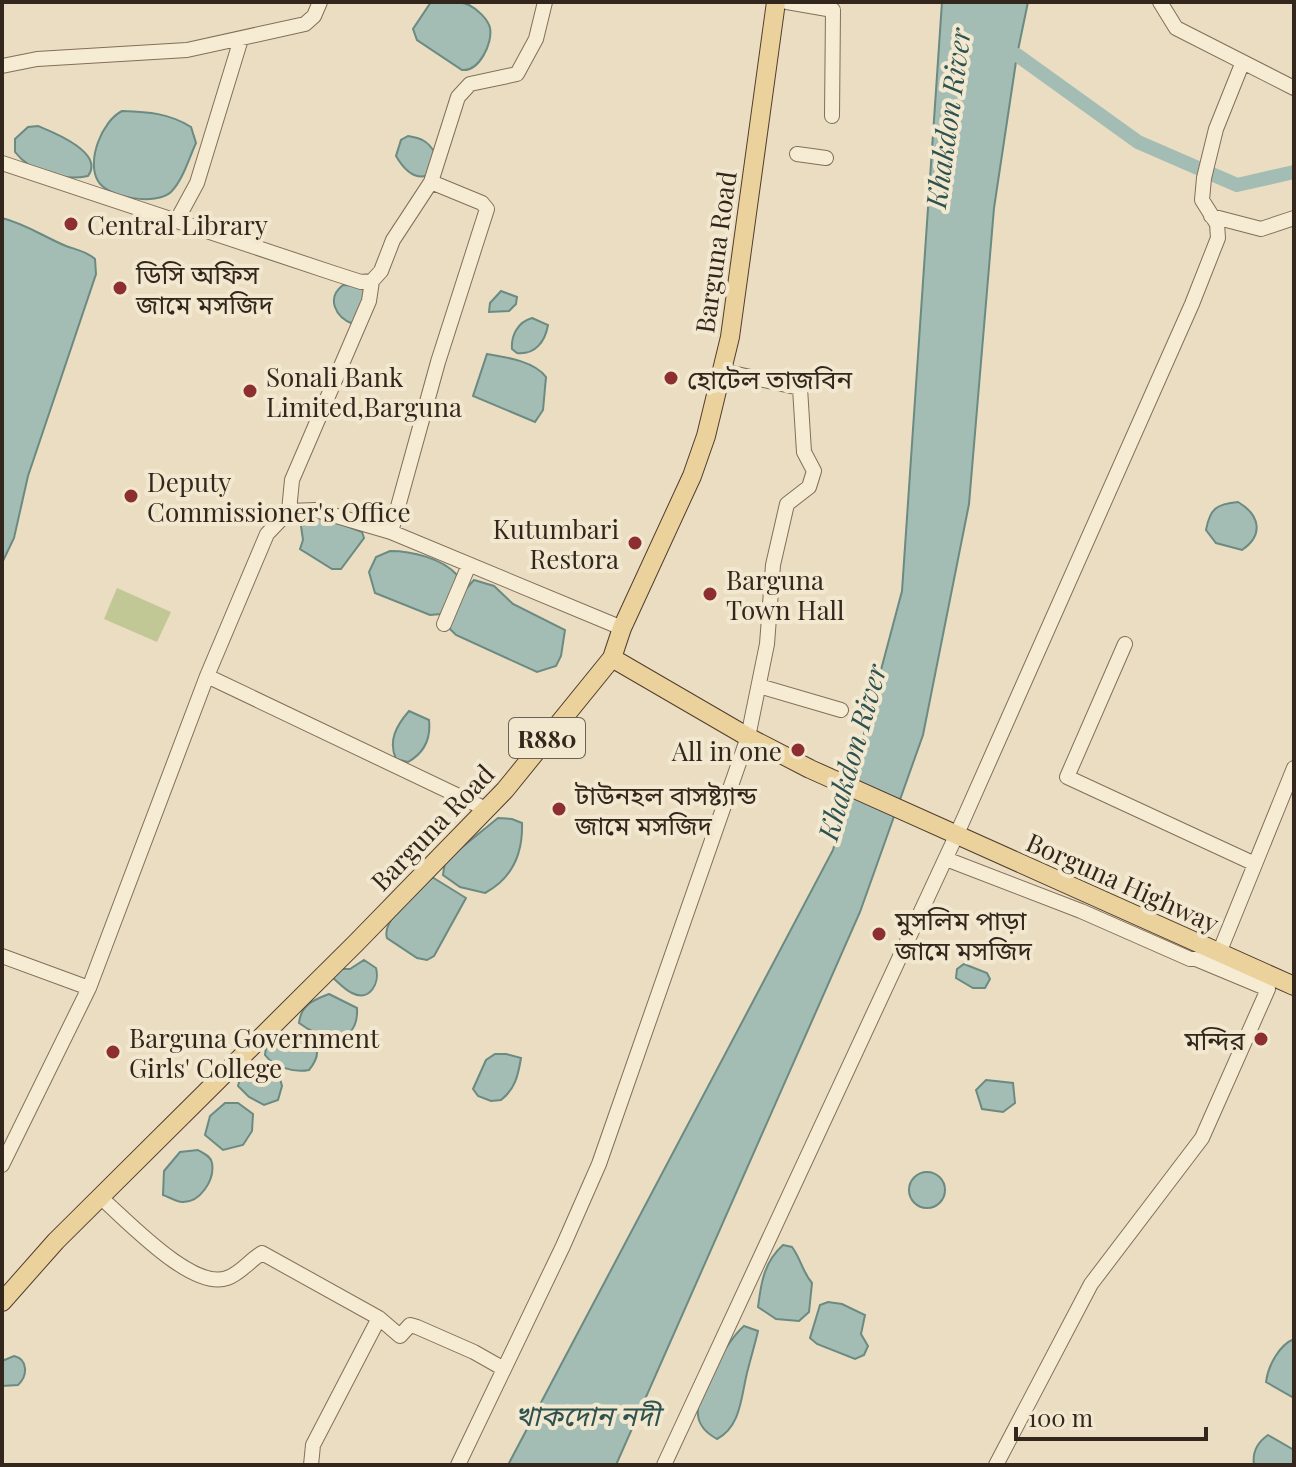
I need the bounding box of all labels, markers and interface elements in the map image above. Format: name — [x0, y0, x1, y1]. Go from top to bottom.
water label: Khakdon River — [916, 25, 978, 211]
street label: Barguna Road — [686, 169, 744, 335]
place label: Central Library — [87, 207, 268, 242]
marker: Central Library — [62, 215, 80, 233]
place label: ডিসি অফিস জামে মসজিদ — [135, 256, 274, 321]
marker: ডিসি অফিস জামে মসজিদ — [111, 279, 129, 297]
place label: Sonali Bank Limited,Barguna — [266, 359, 462, 424]
place label: হোটেল তাজবিন — [687, 361, 852, 396]
marker: হোটেল তাজবিন — [662, 369, 680, 387]
marker: Sonali Bank Limited,Barguna — [241, 382, 259, 400]
place label: Deputy Commissioner's Office — [147, 464, 411, 529]
marker: Deputy Commissioner's Office — [122, 487, 140, 505]
place label: Kutumbari Restora — [493, 511, 619, 576]
marker: Kutumbari Restora — [626, 534, 644, 552]
place label: Barguna Town Hall — [726, 562, 844, 627]
marker: Barguna Town Hall — [701, 585, 719, 603]
water label: Khakdon River — [808, 659, 894, 845]
road number: R880 — [509, 718, 585, 758]
place label: All in one — [671, 733, 782, 768]
marker: All in one — [789, 741, 807, 759]
street label: Barguna Road — [363, 756, 501, 898]
place label: টাউনহল বাসষ্ট্যান্ড জামে মসজিদ — [574, 777, 758, 842]
marker: টাউনহল বাসষ্ট্যান্ড জামে মসজিদ — [550, 800, 568, 818]
street label: Borguna Highway — [1021, 824, 1225, 940]
place label: মুসলিম পাড়া জামে মসজিদ — [894, 902, 1033, 967]
marker: মুসলিম পাড়া জামে মসজিদ — [870, 925, 888, 943]
place label: Barguna Government Girls' College — [129, 1020, 380, 1085]
place label: মন্দির — [1184, 1022, 1245, 1057]
marker: মন্দির — [1252, 1030, 1270, 1048]
marker: Barguna Government Girls' College — [104, 1043, 122, 1061]
scale bar — [1016, 1391, 1206, 1441]
water label: খাকদোন নদী — [514, 1396, 665, 1433]
text: 100 m — [1028, 1401, 1093, 1433]

